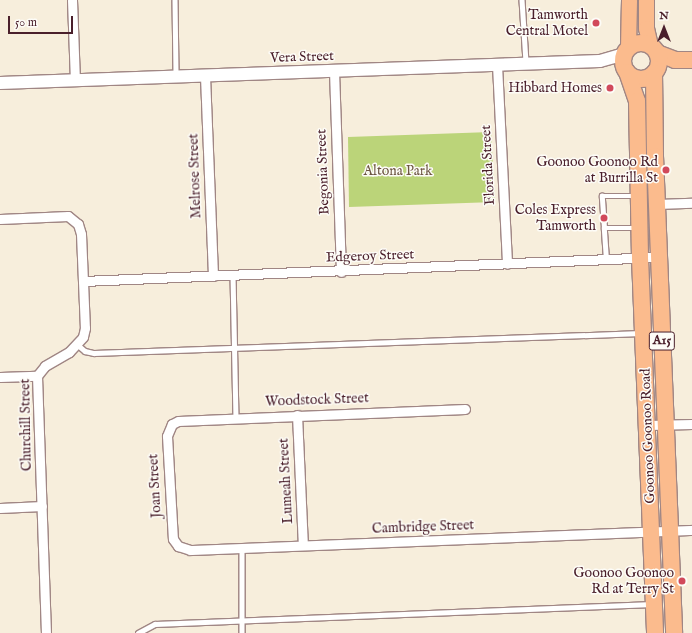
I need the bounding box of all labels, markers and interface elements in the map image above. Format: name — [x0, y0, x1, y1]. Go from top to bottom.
place label: Tamworth Central Motel — [506, 7, 588, 40]
scale bar — [10, 8, 75, 34]
north arrow — [644, 8, 684, 48]
text: N — [659, 9, 669, 23]
text: 50 m — [15, 15, 37, 30]
marker: Tamworth Central Motel — [591, 18, 601, 28]
street label: Vera Street — [270, 47, 334, 67]
place label: Hibbard Homes — [508, 80, 602, 96]
marker: Hibbard Homes — [605, 83, 615, 93]
street label: Florida Street — [478, 124, 498, 206]
street label: Begonia Street — [313, 129, 333, 215]
street label: Melrose Street — [185, 133, 205, 219]
place label: Goonoo Goonoo Rd at Burrilla St — [536, 154, 658, 186]
park label: Altona Park — [364, 163, 432, 179]
marker: Goonoo Goonoo Rd at Burrilla St — [661, 165, 671, 175]
place label: Coles Express Tamworth — [515, 202, 596, 234]
marker: Coles Express Tamworth — [599, 213, 609, 223]
street label: Edgeroy Street — [325, 246, 415, 266]
road number: A15 — [648, 330, 676, 352]
street label: Goonoo Goonoo Road — [637, 368, 659, 504]
street label: Churchill Street — [17, 379, 35, 471]
street label: Woodstock Street — [265, 390, 369, 410]
street label: Lumeah Street — [275, 438, 297, 524]
street label: Joan Street — [145, 453, 165, 519]
street label: Cambridge Street — [372, 517, 474, 537]
place label: Goonoo Goonoo Rd at Terry St — [573, 565, 674, 598]
marker: Goonoo Goonoo Rd at Terry St — [677, 576, 687, 586]

